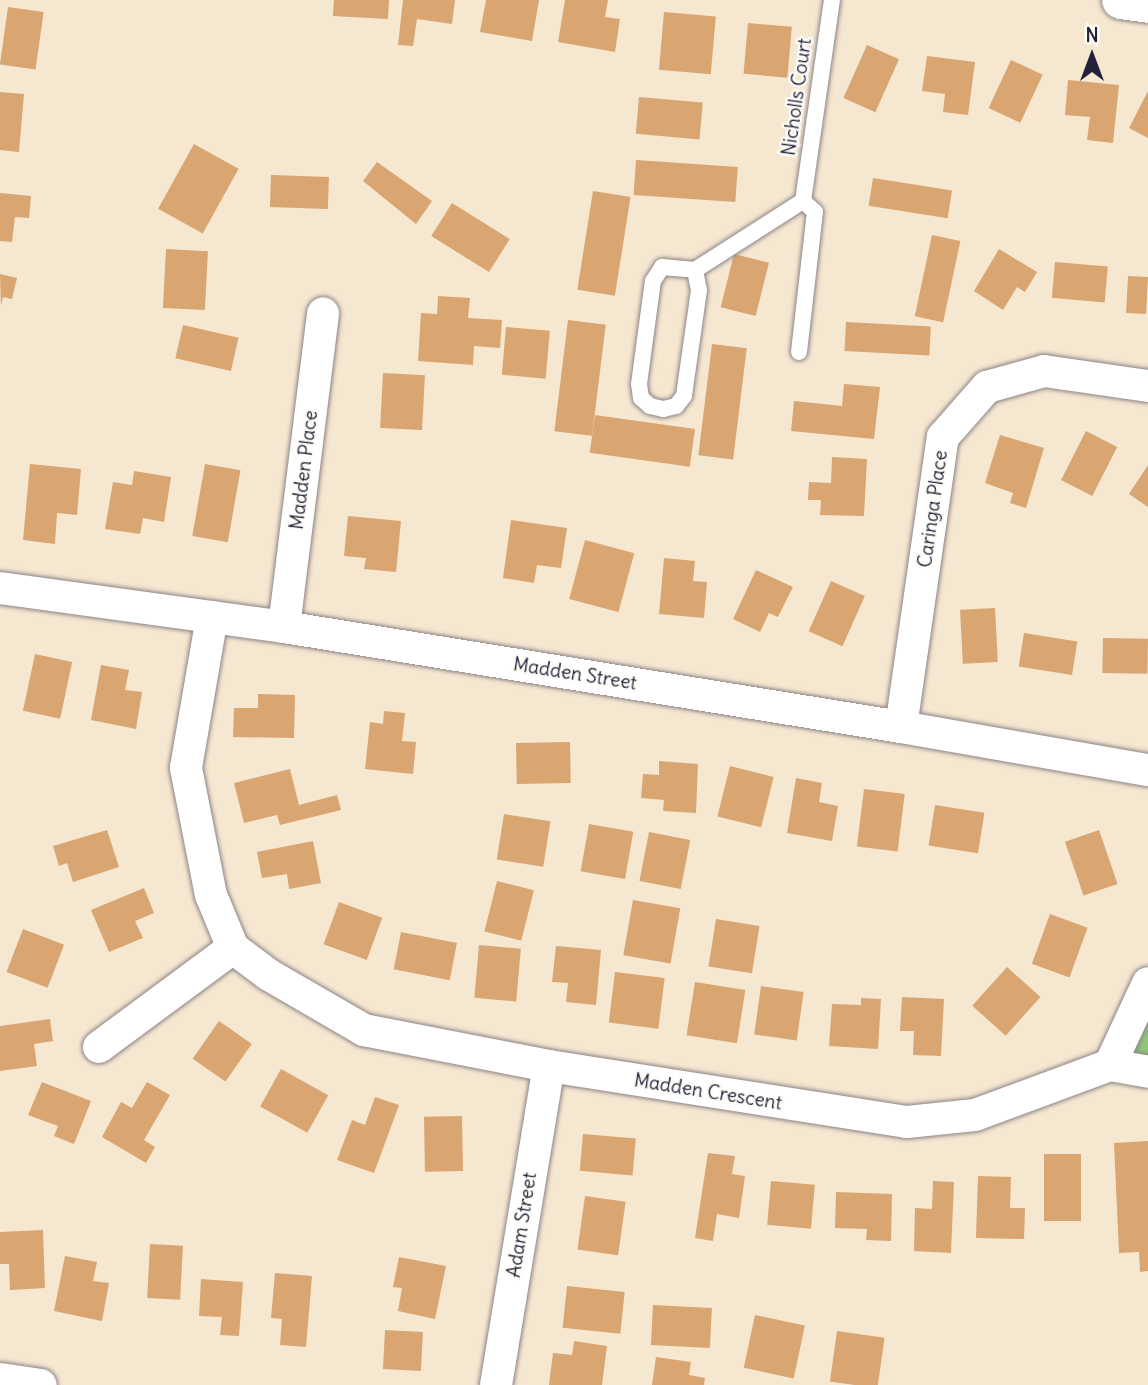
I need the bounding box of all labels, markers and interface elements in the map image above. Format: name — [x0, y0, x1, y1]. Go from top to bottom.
north arrow — [1057, 21, 1127, 91]
text: N — [1085, 23, 1099, 47]
street label: Nicholls Court — [777, 37, 817, 157]
street label: Madden Place — [285, 409, 323, 531]
street label: Caringa Place — [913, 449, 953, 569]
street label: Madden Street — [512, 653, 638, 695]
street label: Madden Crescent — [632, 1069, 784, 1115]
street label: Adam Street — [502, 1171, 542, 1279]

